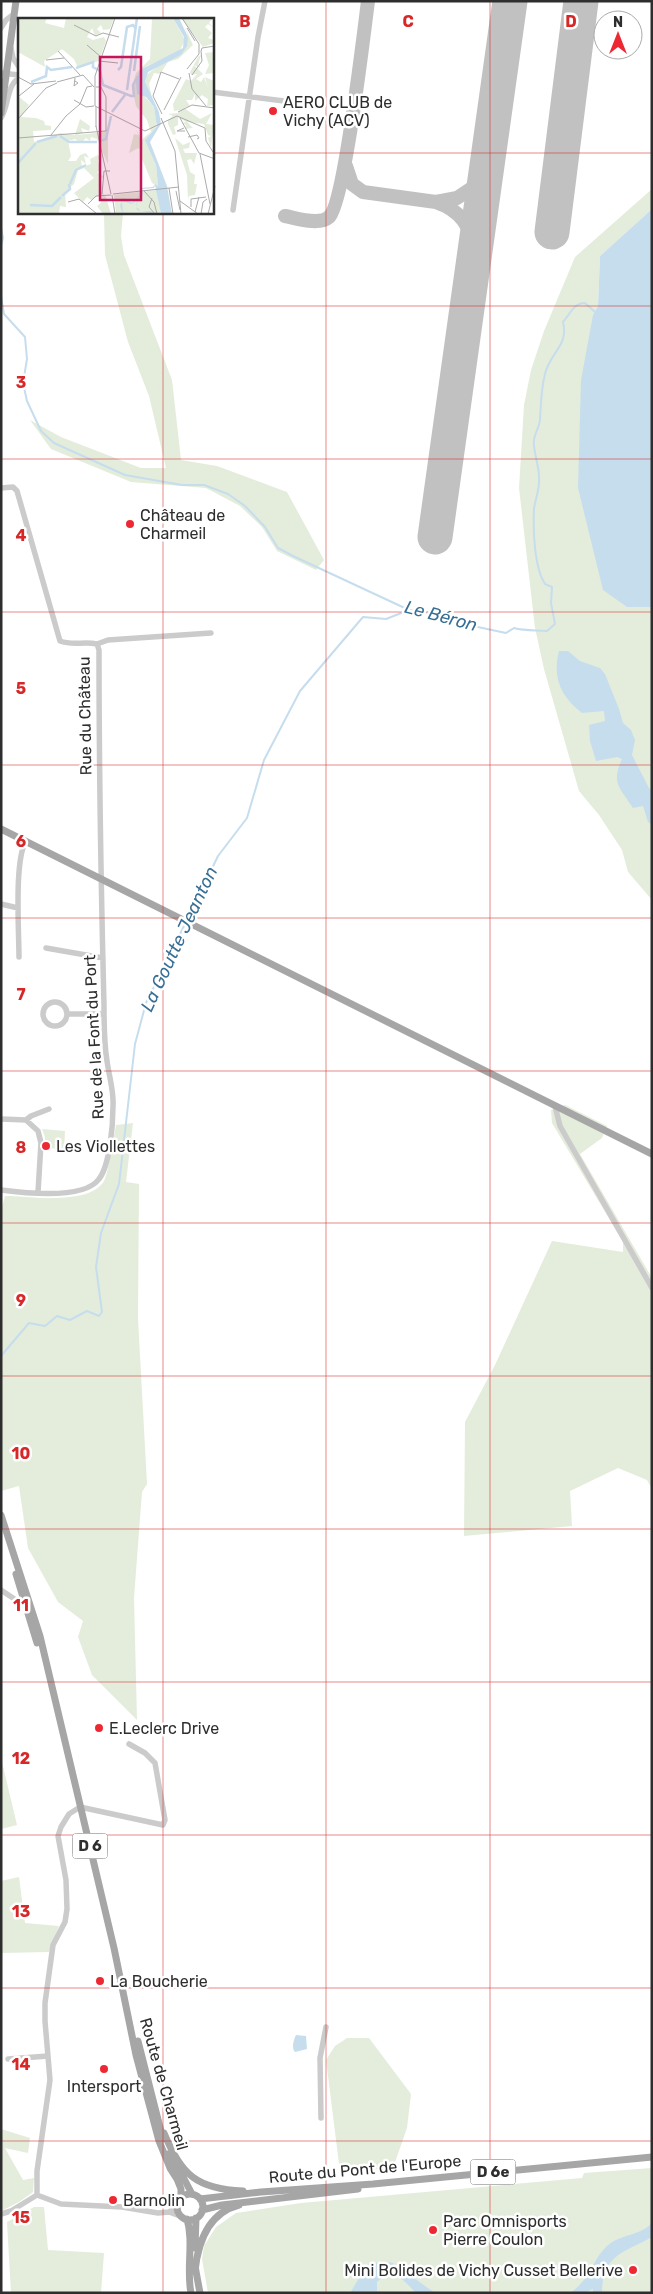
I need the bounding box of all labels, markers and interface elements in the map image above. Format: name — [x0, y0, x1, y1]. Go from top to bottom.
north arrow — [593, 10, 643, 60]
text: B — [239, 12, 251, 31]
text: C — [402, 12, 414, 31]
text: D — [565, 12, 577, 31]
text: N — [613, 14, 623, 31]
inset map — [18, 18, 214, 214]
place label: AERO CLUB de Vichy (ACV) — [283, 93, 392, 130]
marker: AERO CLUB de Vichy (ACV) — [267, 105, 279, 117]
text: 2 — [16, 220, 26, 239]
text: 3 — [16, 373, 26, 392]
place label: Château de Charmeil — [140, 506, 225, 543]
marker: Château de Charmeil — [124, 518, 136, 530]
text: 4 — [16, 526, 27, 545]
water label: Le Béron — [402, 596, 480, 636]
street label: Rue du Château — [74, 656, 96, 776]
text: 5 — [16, 679, 26, 698]
text: 6 — [16, 832, 26, 851]
water label: La Goutte Jeanton — [136, 863, 222, 1015]
street label: Rue de la Font du Port — [80, 954, 108, 1120]
text: 7 — [16, 985, 26, 1004]
place label: Les Viollettes — [56, 1137, 155, 1156]
text: 8 — [16, 1138, 27, 1157]
marker: Les Viollettes — [40, 1140, 52, 1152]
text: 9 — [16, 1291, 26, 1310]
text: 10 — [12, 1444, 31, 1463]
text: 11 — [13, 1596, 29, 1615]
place label: E.Leclerc Drive — [109, 1719, 219, 1738]
marker: E.Leclerc Drive — [93, 1722, 105, 1734]
text: 12 — [12, 1749, 30, 1768]
road number: D 6 — [72, 1834, 108, 1858]
text: 13 — [12, 1902, 30, 1921]
place label: La Boucherie — [110, 1972, 208, 1991]
marker: La Boucherie — [94, 1975, 106, 1987]
street label: Route de Charmeil — [136, 2016, 192, 2152]
text: 14 — [12, 2055, 31, 2074]
marker: Intersport — [98, 2063, 110, 2075]
place label: Intersport — [67, 2077, 141, 2096]
street label: Route du Pont de l'Europe — [268, 2151, 462, 2187]
road number: D 6e — [470, 2160, 516, 2184]
place label: Barnolin — [123, 2191, 185, 2210]
marker: Barnolin — [107, 2194, 119, 2206]
text: 15 — [12, 2208, 30, 2227]
place label: Parc Omnisports Pierre Coulon — [443, 2212, 567, 2249]
marker: Parc Omnisports Pierre Coulon — [427, 2224, 439, 2236]
place label: Mini Bolides de Vichy Cusset Bellerive — [344, 2261, 623, 2280]
marker: Mini Bolides de Vichy Cusset Bellerive — [627, 2264, 639, 2276]

